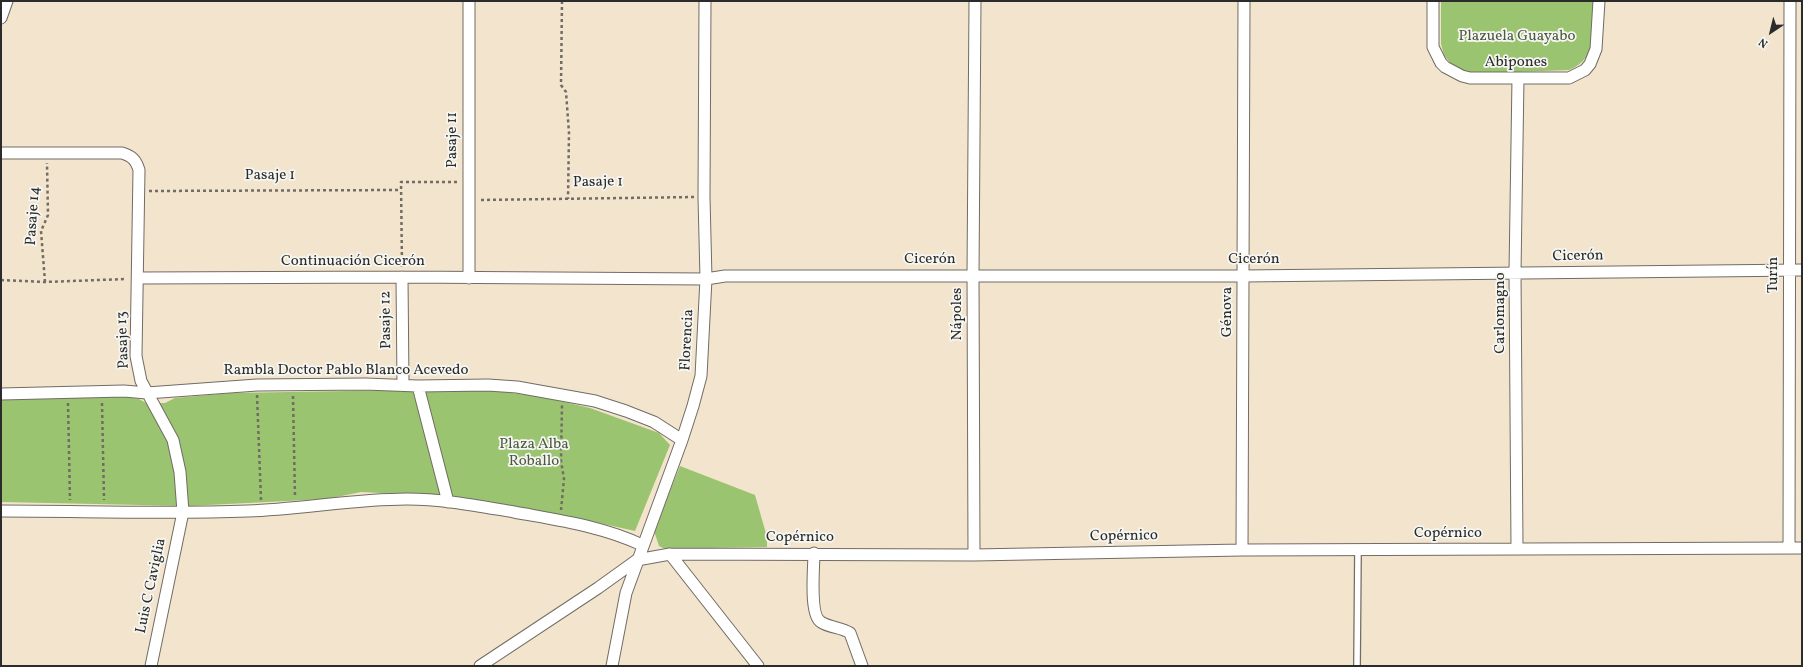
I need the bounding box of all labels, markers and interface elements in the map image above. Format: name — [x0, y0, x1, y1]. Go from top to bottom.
north arrow — [1751, 12, 1791, 52]
park label: Plazuela Guayabo — [1459, 28, 1575, 46]
text: N — [1756, 34, 1771, 51]
street label: Abipones — [1485, 54, 1547, 72]
street label: Pasaje 11 — [444, 112, 462, 168]
street label: Pasaje 1 — [245, 167, 295, 185]
street label: Pasaje 1 — [573, 174, 623, 192]
street label: Pasaje 14 — [23, 186, 45, 246]
street label: Cicerón — [1552, 248, 1604, 266]
street label: Cicerón — [904, 251, 956, 269]
street label: Cicerón — [1228, 251, 1280, 269]
street label: Continuación Cicerón — [281, 253, 425, 271]
street label: Turín — [1765, 257, 1783, 293]
street label: Carlomagno — [1492, 272, 1510, 354]
street label: Nápoles — [949, 287, 967, 341]
street label: Génova — [1219, 287, 1237, 337]
street label: Pasaje 12 — [377, 291, 397, 349]
street label: Florencia — [677, 309, 699, 371]
street label: Pasaje 13 — [114, 311, 134, 369]
street label: Rambla Doctor Pablo Blanco Acevedo — [224, 362, 468, 380]
park label: Plaza Alba Roballo — [499, 436, 569, 471]
street label: Copérnico — [1414, 525, 1482, 543]
street label: Copérnico — [1090, 527, 1158, 547]
street label: Copérnico — [766, 529, 834, 547]
street label: Luis C Caviglia — [133, 537, 171, 635]

